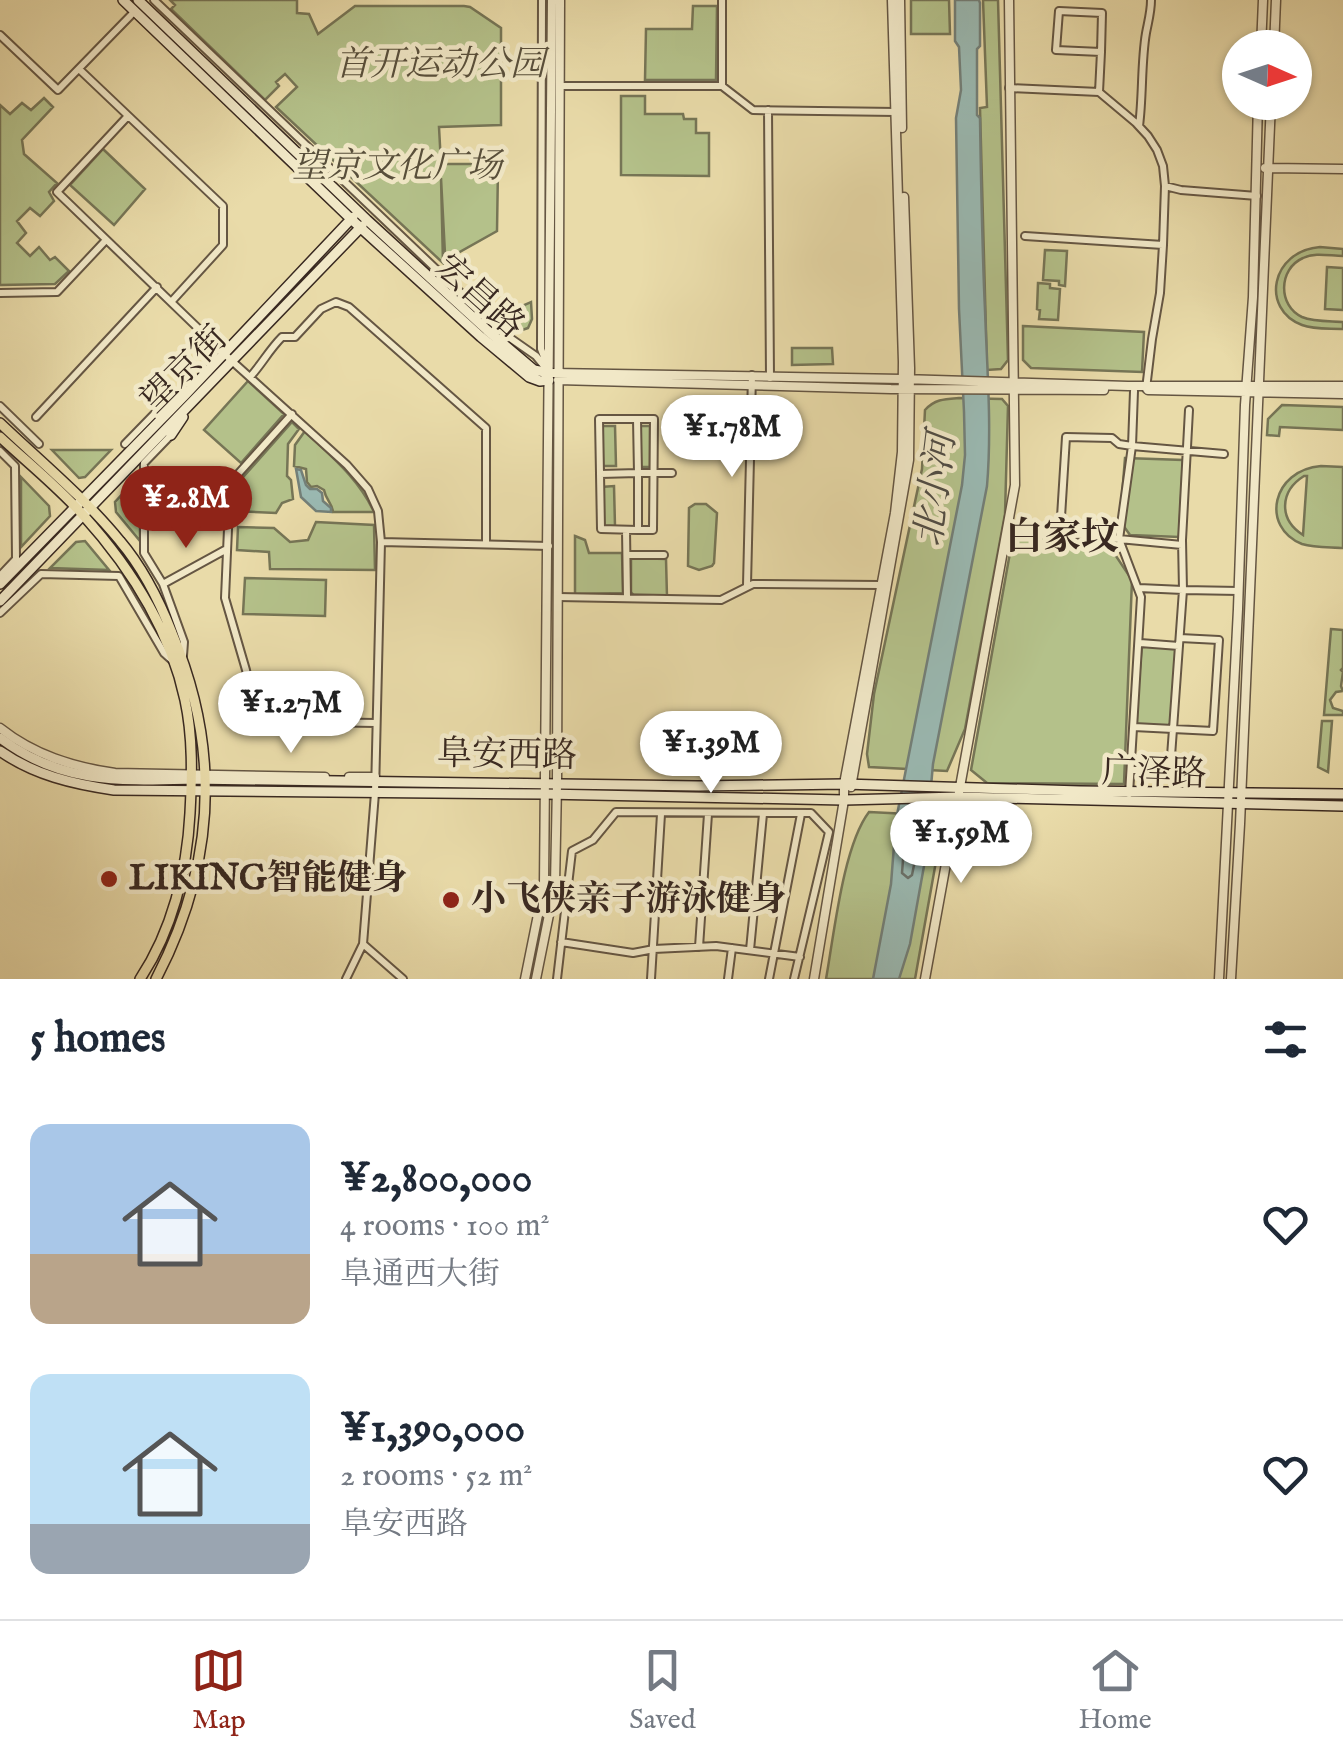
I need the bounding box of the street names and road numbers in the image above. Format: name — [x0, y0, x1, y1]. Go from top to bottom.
street label: 宏昌路 — [425, 245, 533, 349]
street label: 望京街 — [132, 317, 238, 423]
street label: 阜安西路 — [437, 732, 577, 780]
street label: 广泽路 — [1101, 750, 1207, 798]

